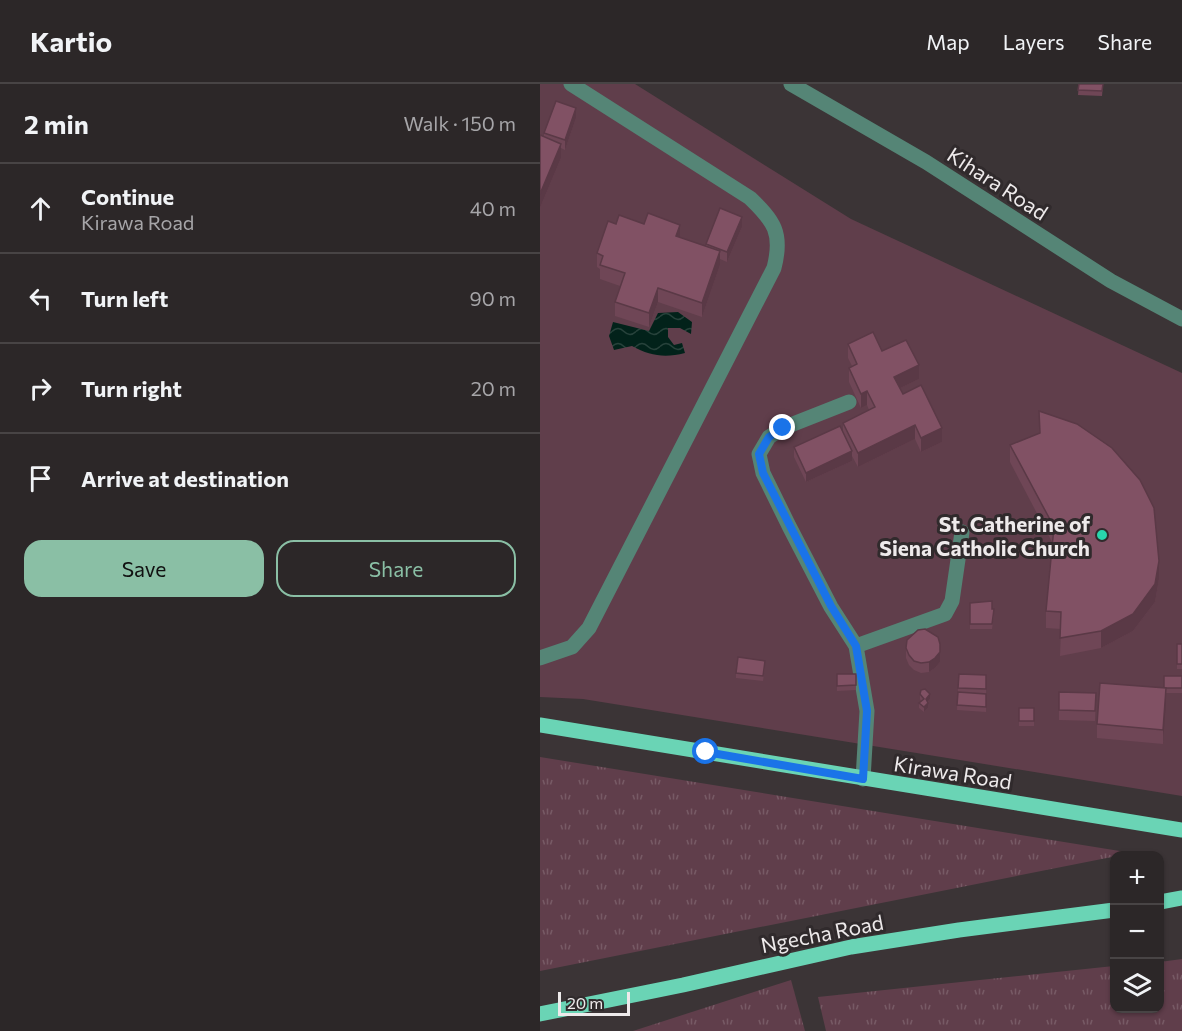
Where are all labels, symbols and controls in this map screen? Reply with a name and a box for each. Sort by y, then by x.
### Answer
text: Kartio [30,24,112,58]
text: Map [926,29,970,54]
text: Layers [1003,29,1065,54]
text: Share [1098,29,1152,54]
text: 2 min [24,108,89,139]
text: Walk · 150 m [404,111,516,135]
street label: Kihara Road [943,141,1053,225]
text: Continue [81,183,174,210]
icon: ahead [24,192,57,225]
text: 40 m [470,196,516,220]
text: Kirawa Road [81,210,194,234]
icon: left [24,282,57,315]
text: Turn left [81,285,168,312]
text: 90 m [470,286,516,310]
icon: right [24,372,57,405]
text: Turn right [81,375,182,402]
text: 20 m [471,376,516,400]
route end [769,414,795,440]
icon: arrive [24,462,57,495]
text: Arrive at destination [81,465,289,492]
place label: St. Catherine of Siena Catholic Church [879,511,1090,560]
marker: St. Catherine of Siena Catholic Church [1095,528,1109,542]
button: Save [24,540,264,597]
button: Share [276,540,516,597]
route start [692,738,718,764]
street label: Kirawa Road [892,750,1014,794]
map controls [1110,851,1164,1013]
button: + [1110,851,1164,905]
button: − [1110,905,1164,959]
street label: Ngecha Road [758,909,886,957]
button: layers [1110,959,1164,1013]
scale bar [558,989,630,1016]
text: 20 m [567,993,603,1012]

